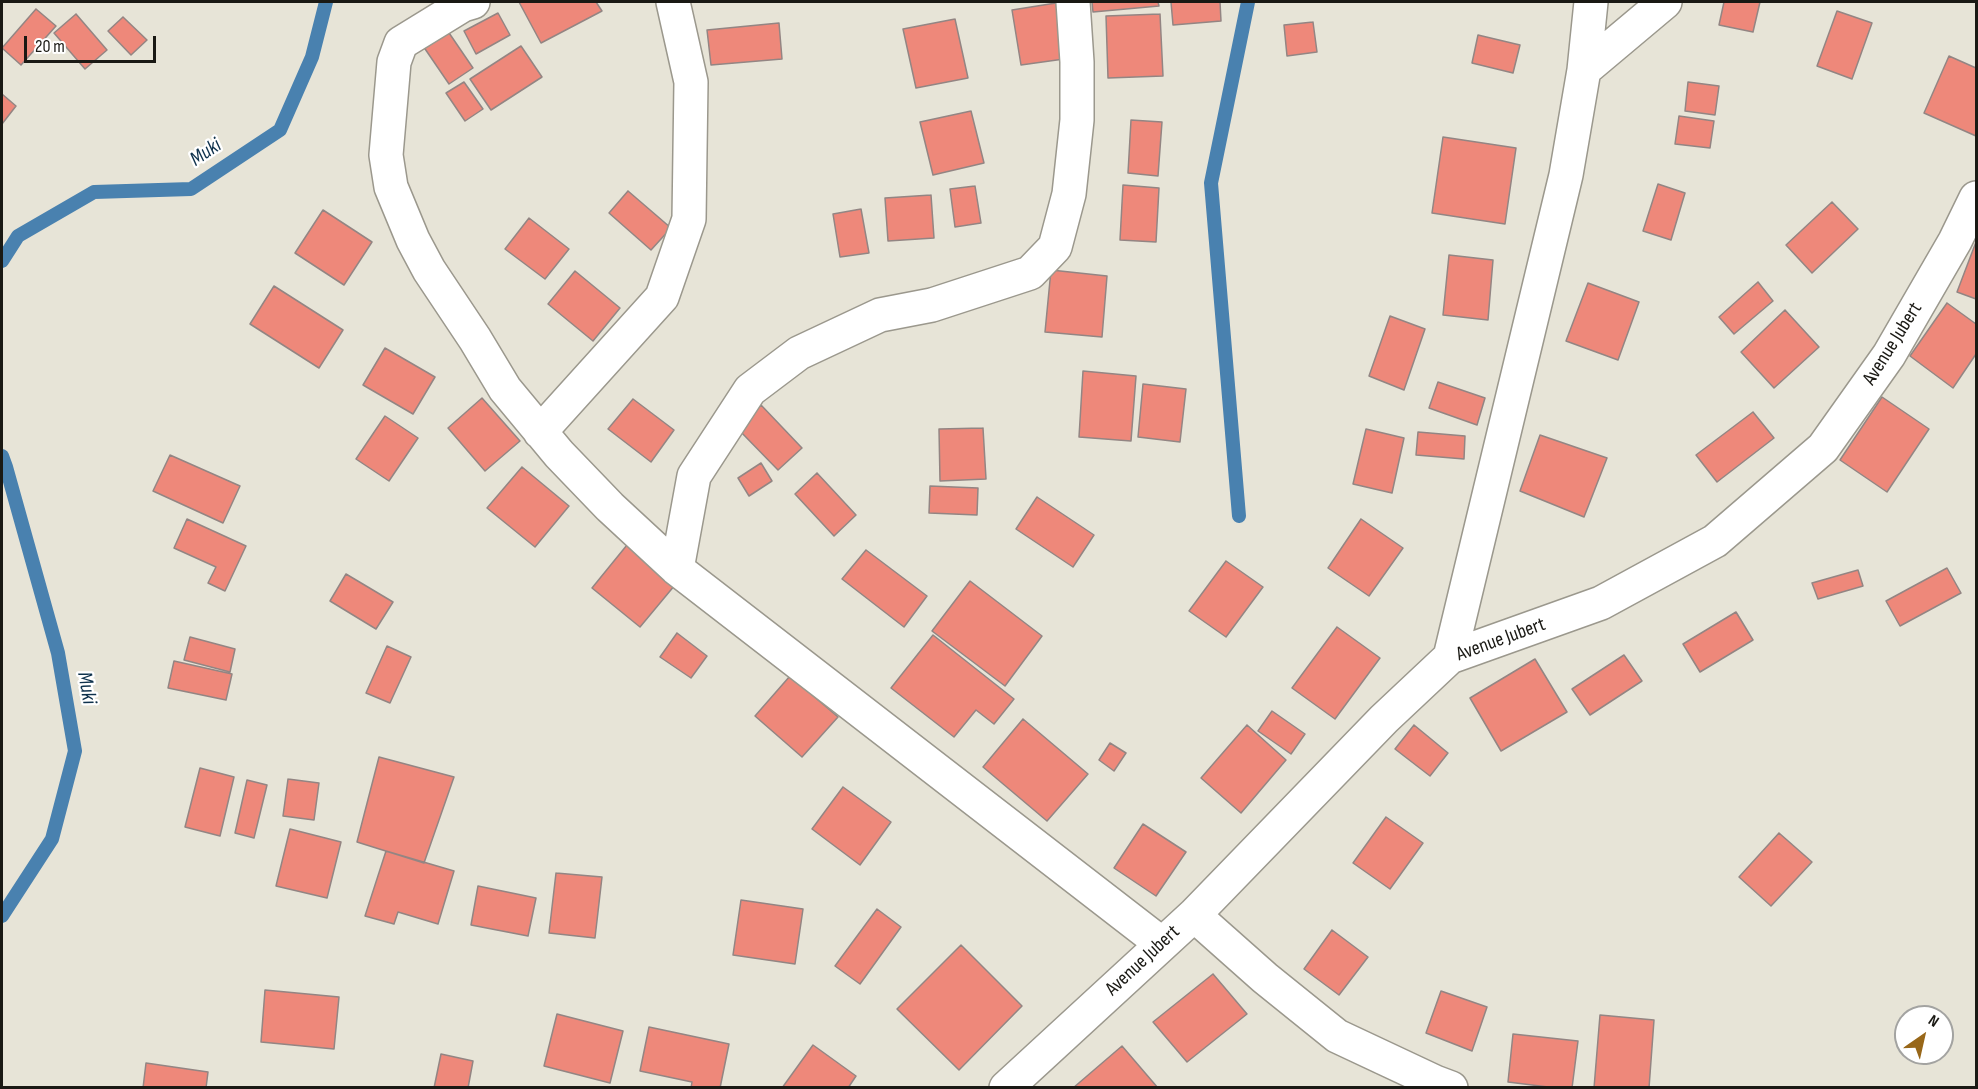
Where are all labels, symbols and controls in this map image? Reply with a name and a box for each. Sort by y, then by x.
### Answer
scale bar [27,24,159,62]
text: 20 m [35,36,65,57]
water label: Muki [185,133,227,173]
street label: Avenue Jubert [1858,298,1928,390]
street label: Avenue Jubert [1453,613,1549,667]
water label: Muki [71,670,101,706]
street label: Avenue Jubert [1101,921,1185,1001]
north arrow [1894,1005,1954,1065]
text: N [1924,1011,1942,1032]

